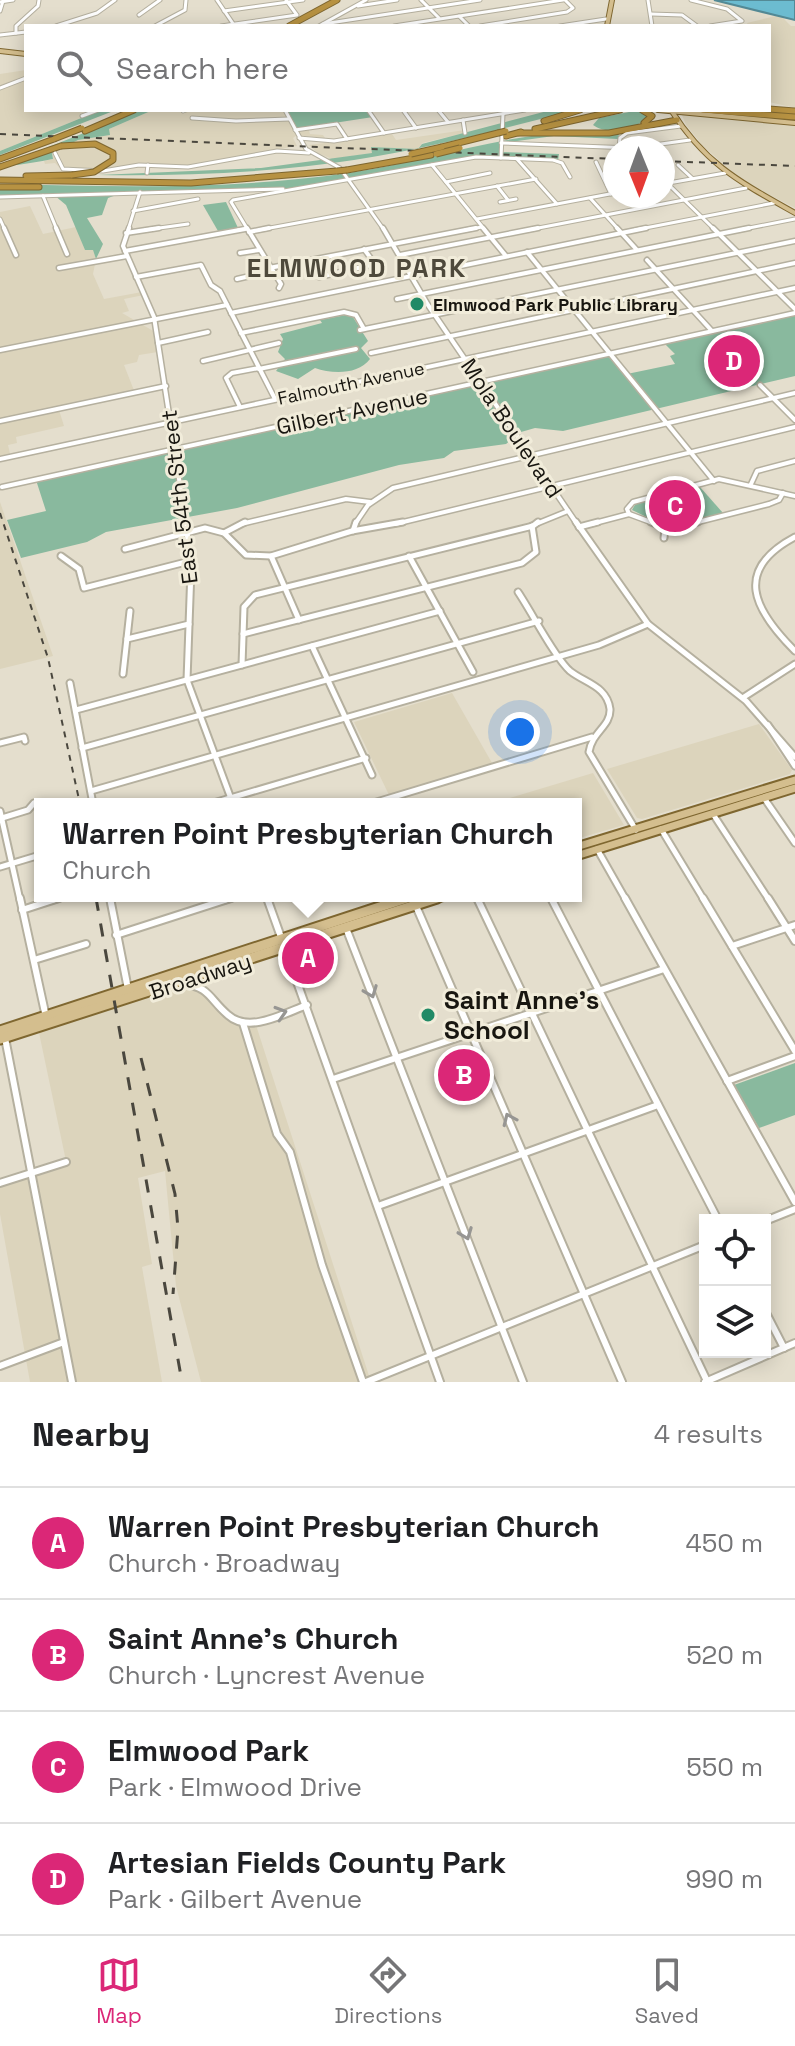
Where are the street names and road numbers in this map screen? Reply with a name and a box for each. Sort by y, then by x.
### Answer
street label: Mola Boulevard [455,353,569,503]
street label: Falmouth Avenue [276,356,426,410]
street label: Gilbert Avenue [274,381,430,441]
street label: East 54th Street [154,408,204,586]
street label: Broadway [145,946,255,1006]

